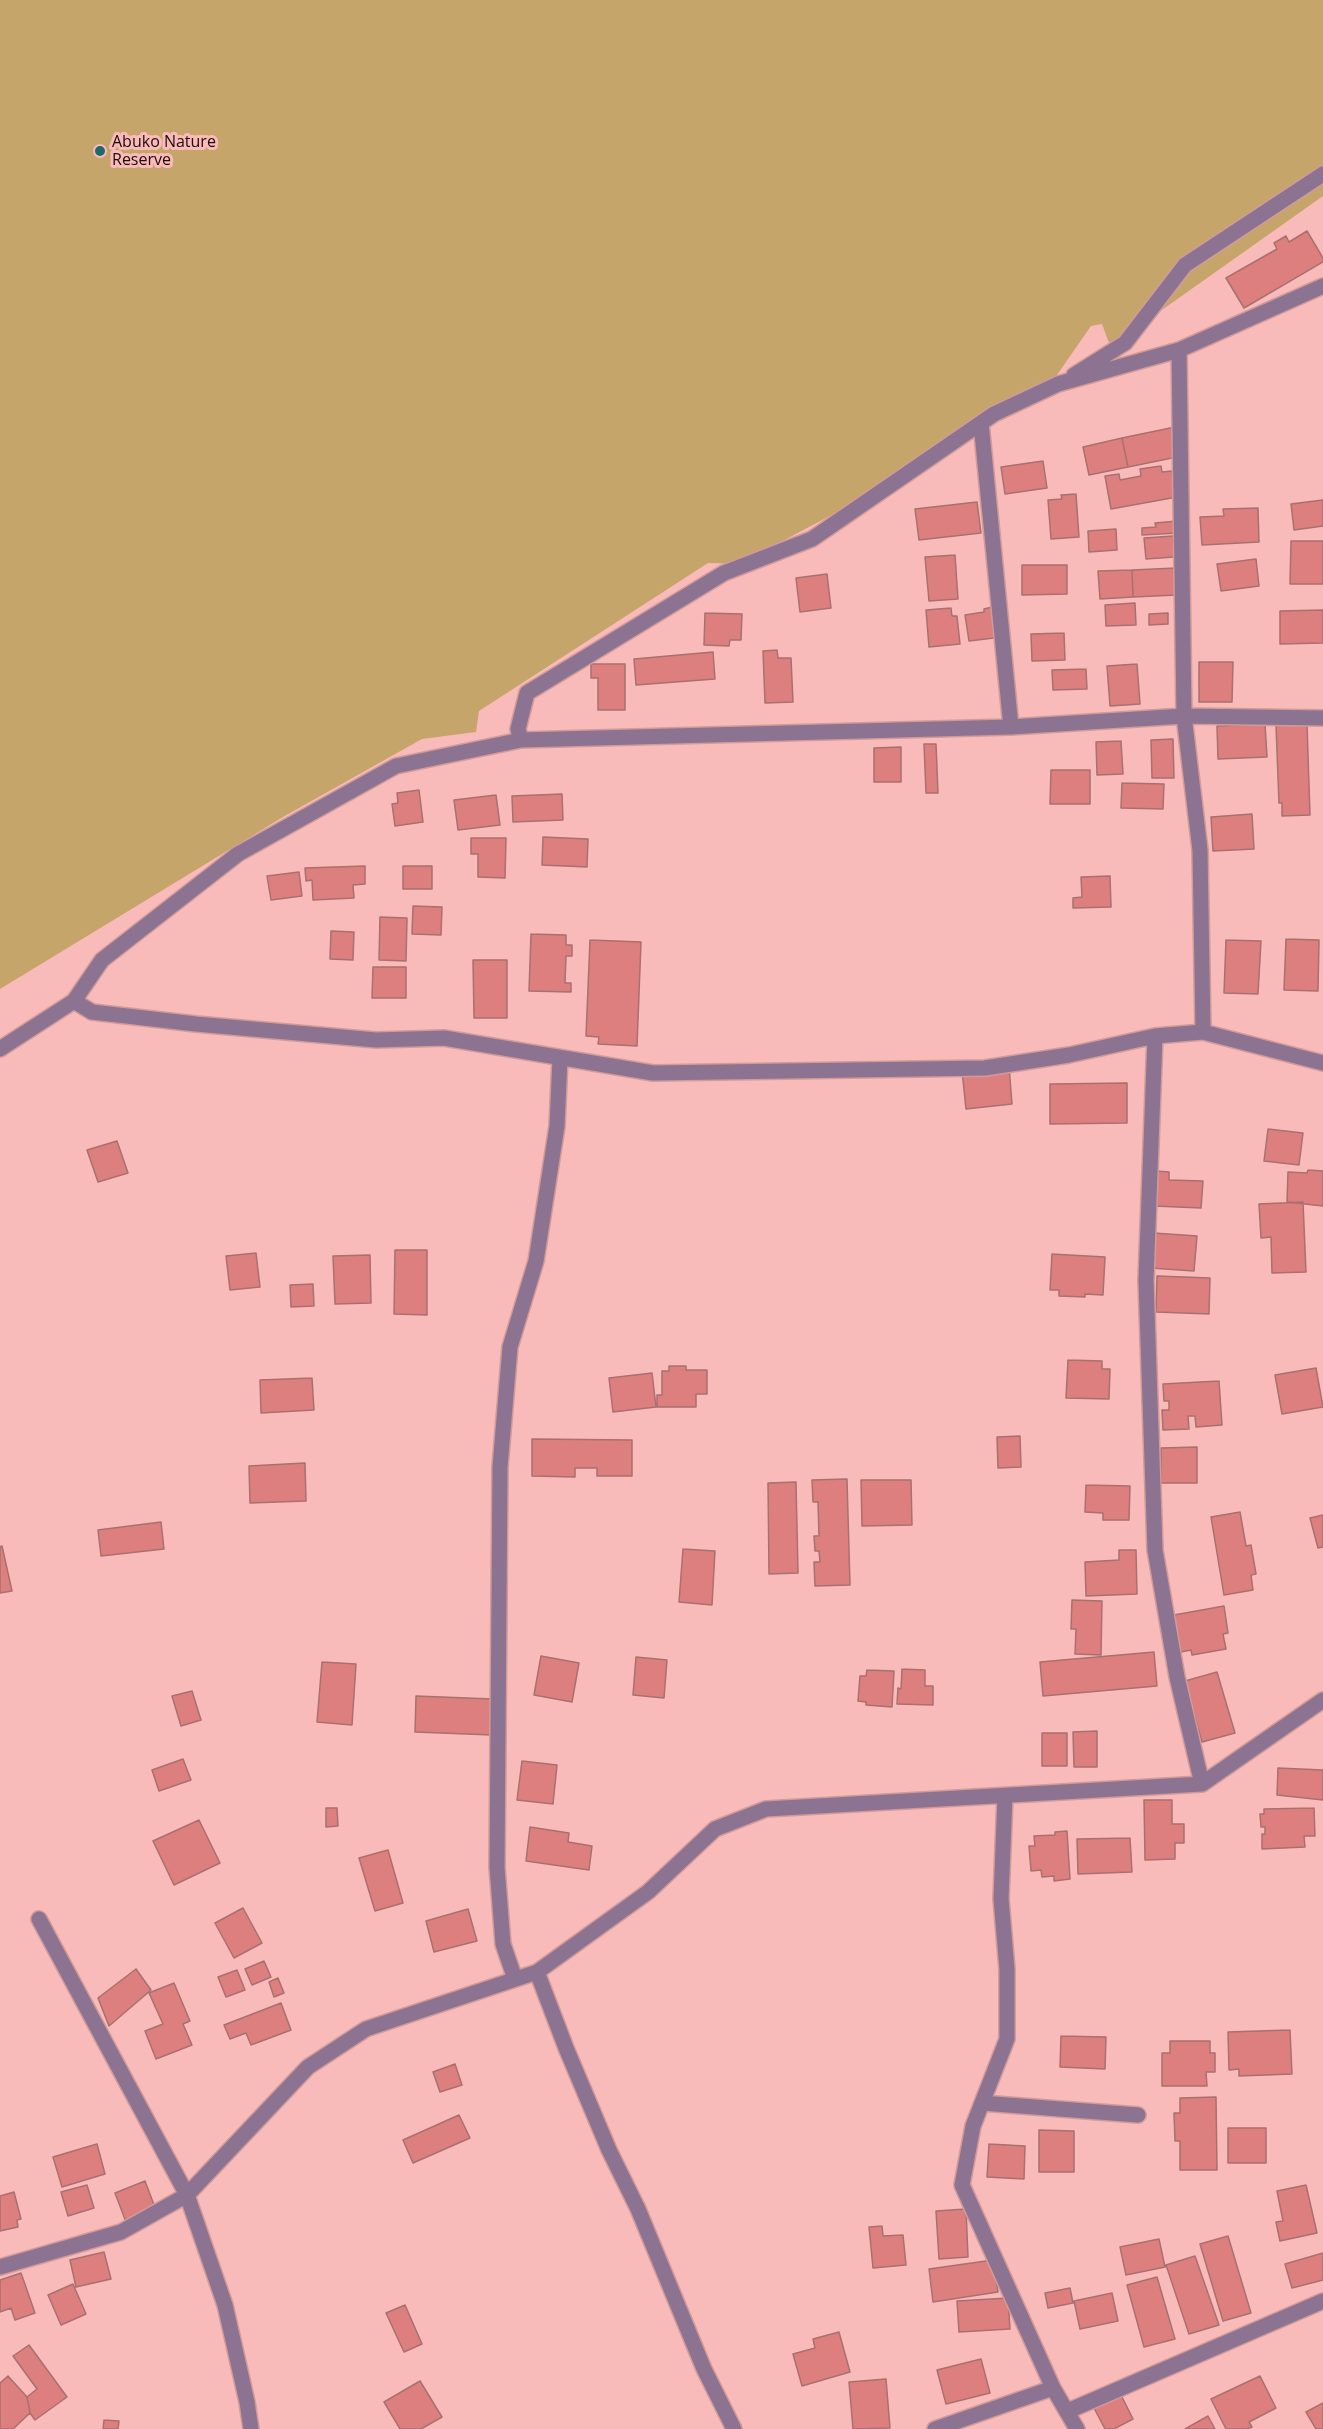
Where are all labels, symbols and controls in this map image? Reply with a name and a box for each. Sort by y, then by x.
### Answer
place label: Abuko Nature Reserve [112,132,216,170]
marker: Abuko Nature Reserve [93,144,107,158]

